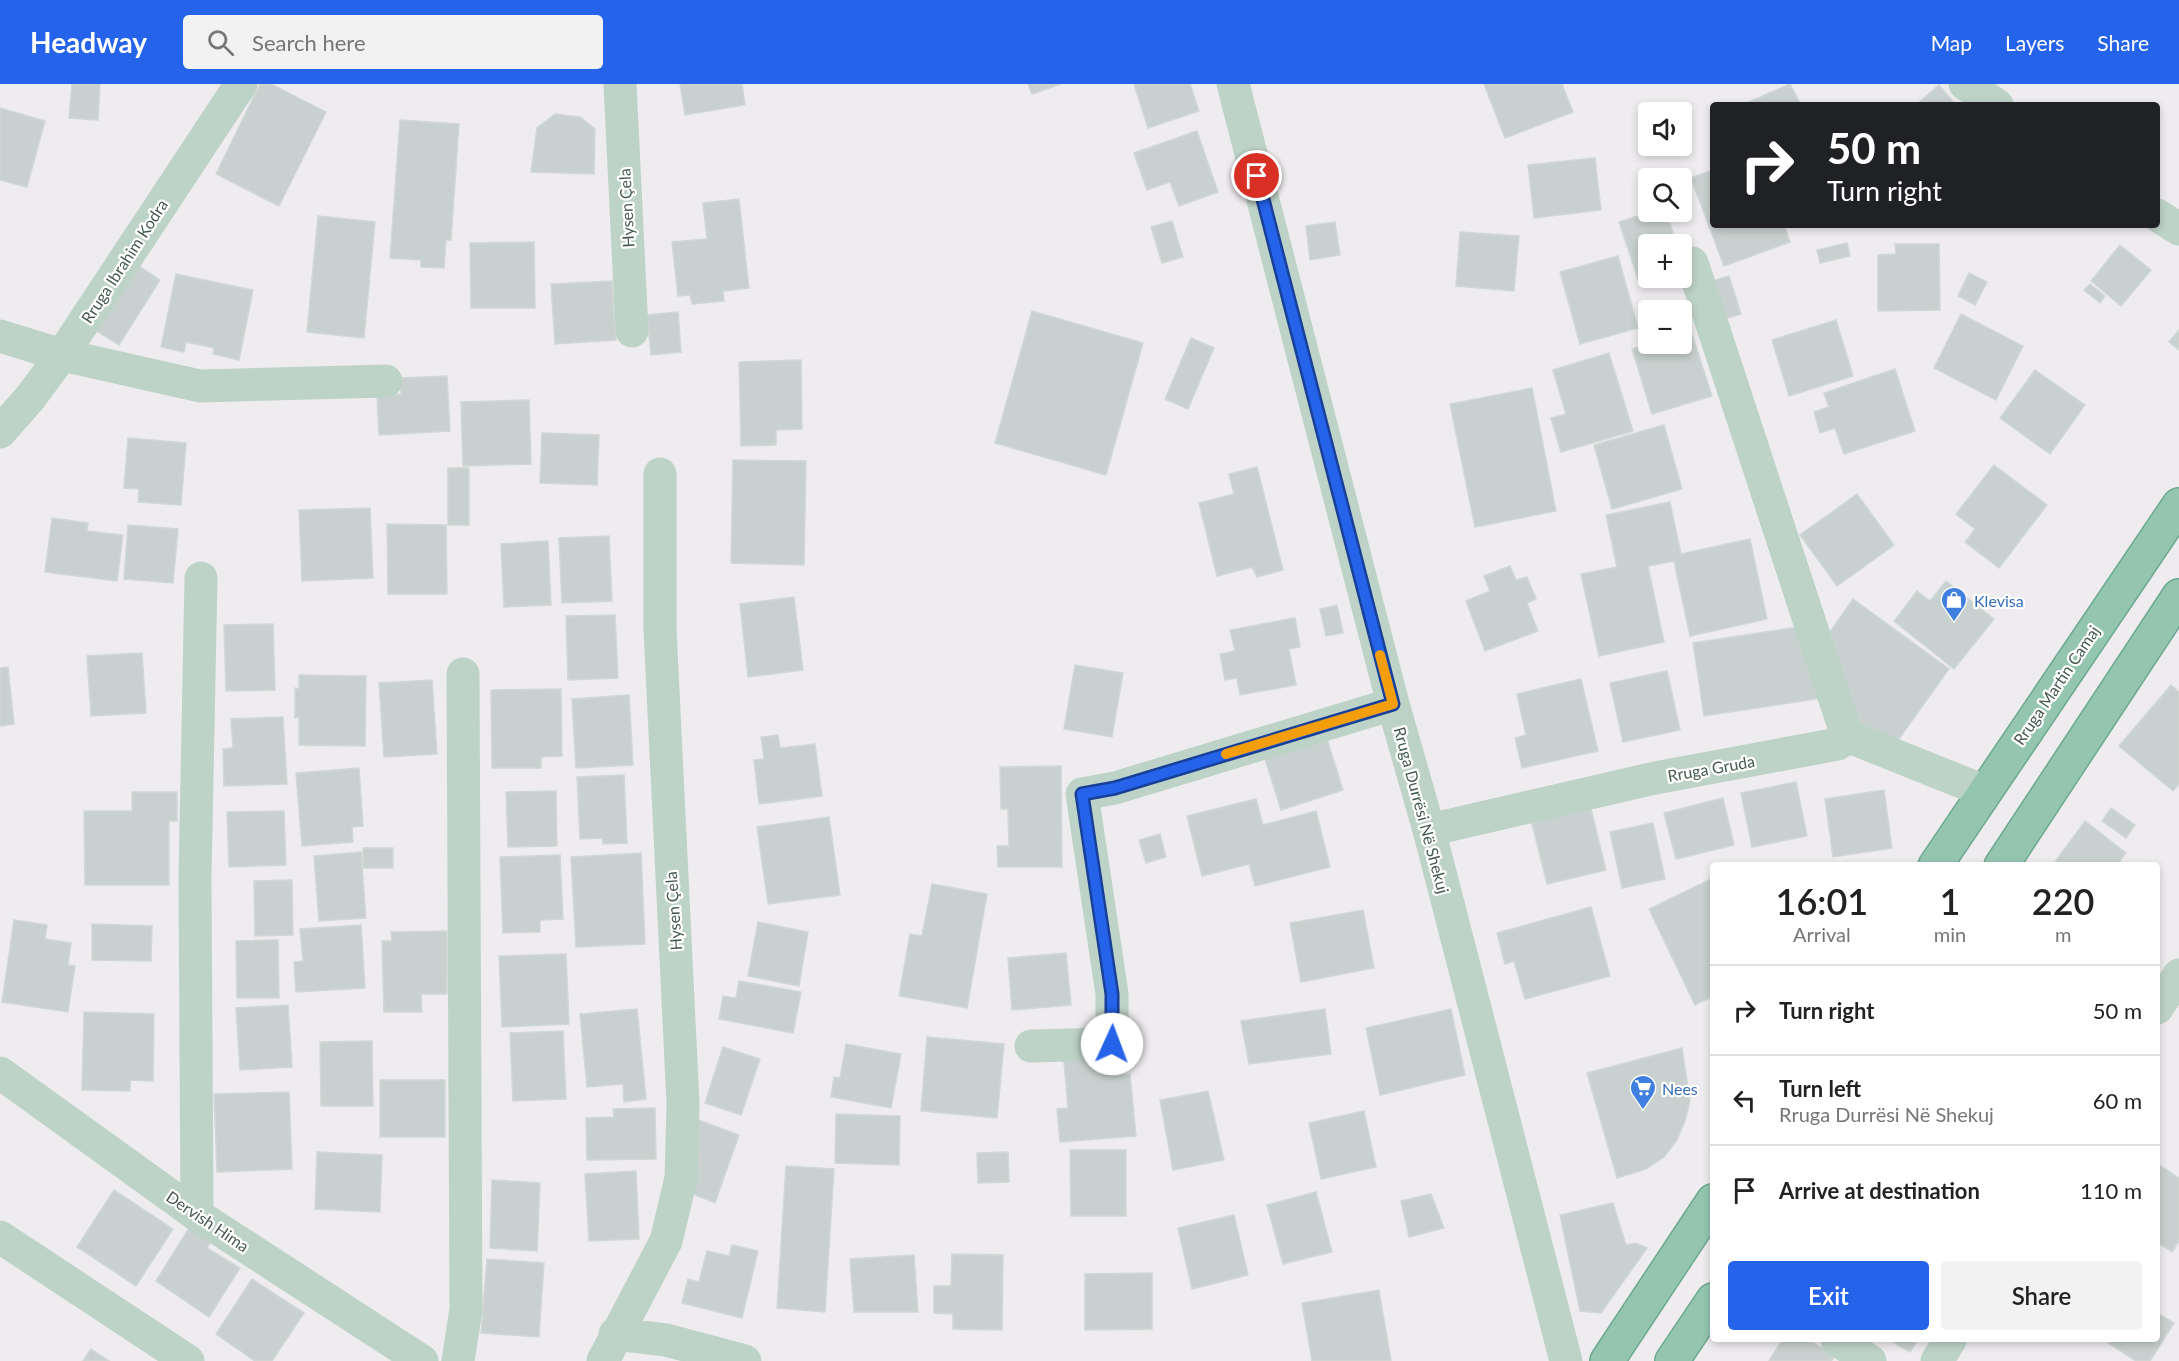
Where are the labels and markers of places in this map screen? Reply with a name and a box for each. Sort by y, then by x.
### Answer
pin [1231,150,1282,201]
shop icon: Klevisa [1939,585,1969,623]
place label: Klevisa [1974,591,2024,610]
supermarket icon: Nees [1628,1073,1658,1111]
place label: Nees [1662,1079,1698,1098]

